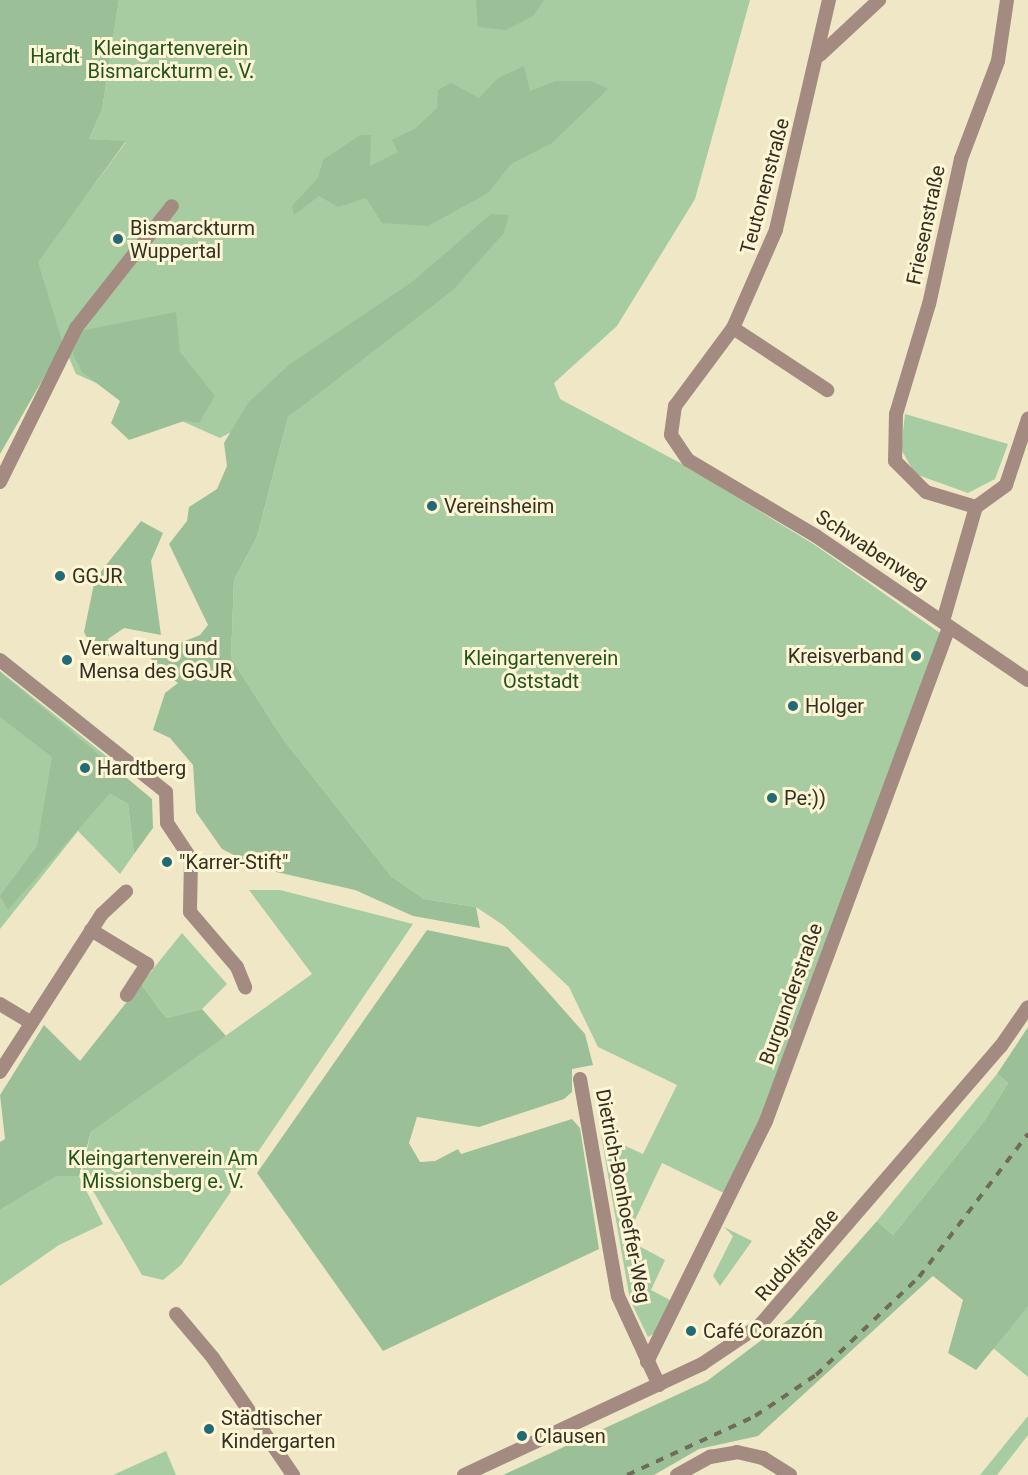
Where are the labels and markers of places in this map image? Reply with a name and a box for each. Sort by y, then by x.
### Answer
place label: Bismarckturm Wuppertal [130,216,255,263]
marker: Bismarckturm Wuppertal [111,232,125,246]
place label: Vereinsheim [444,494,554,518]
marker: Vereinsheim [425,499,439,513]
place label: GGJR [72,564,123,588]
marker: GGJR [53,569,67,583]
place label: Verwaltung und Mensa des GGJR [79,636,232,683]
place label: Kreisverband [788,644,904,668]
marker: Kreisverband [909,649,923,663]
marker: Verwaltung und Mensa des GGJR [60,653,74,667]
place label: Holger [805,694,864,718]
marker: Holger [786,699,800,713]
place label: Hardtberg [97,756,186,780]
marker: Hardtberg [78,761,92,775]
place label: Pe:)) [784,786,826,810]
marker: Pe:)) [765,791,779,805]
place label: "Karrer-Stift" [179,850,288,874]
marker: "Karrer-Stift" [160,855,174,869]
place label: Café Corazón [703,1319,823,1343]
marker: Café Corazón [684,1324,698,1338]
place label: Städtischer Kindergarten [221,1406,336,1453]
marker: Städtischer Kindergarten [202,1422,216,1436]
place label: Clausen [534,1424,606,1448]
marker: Clausen [515,1429,529,1443]

